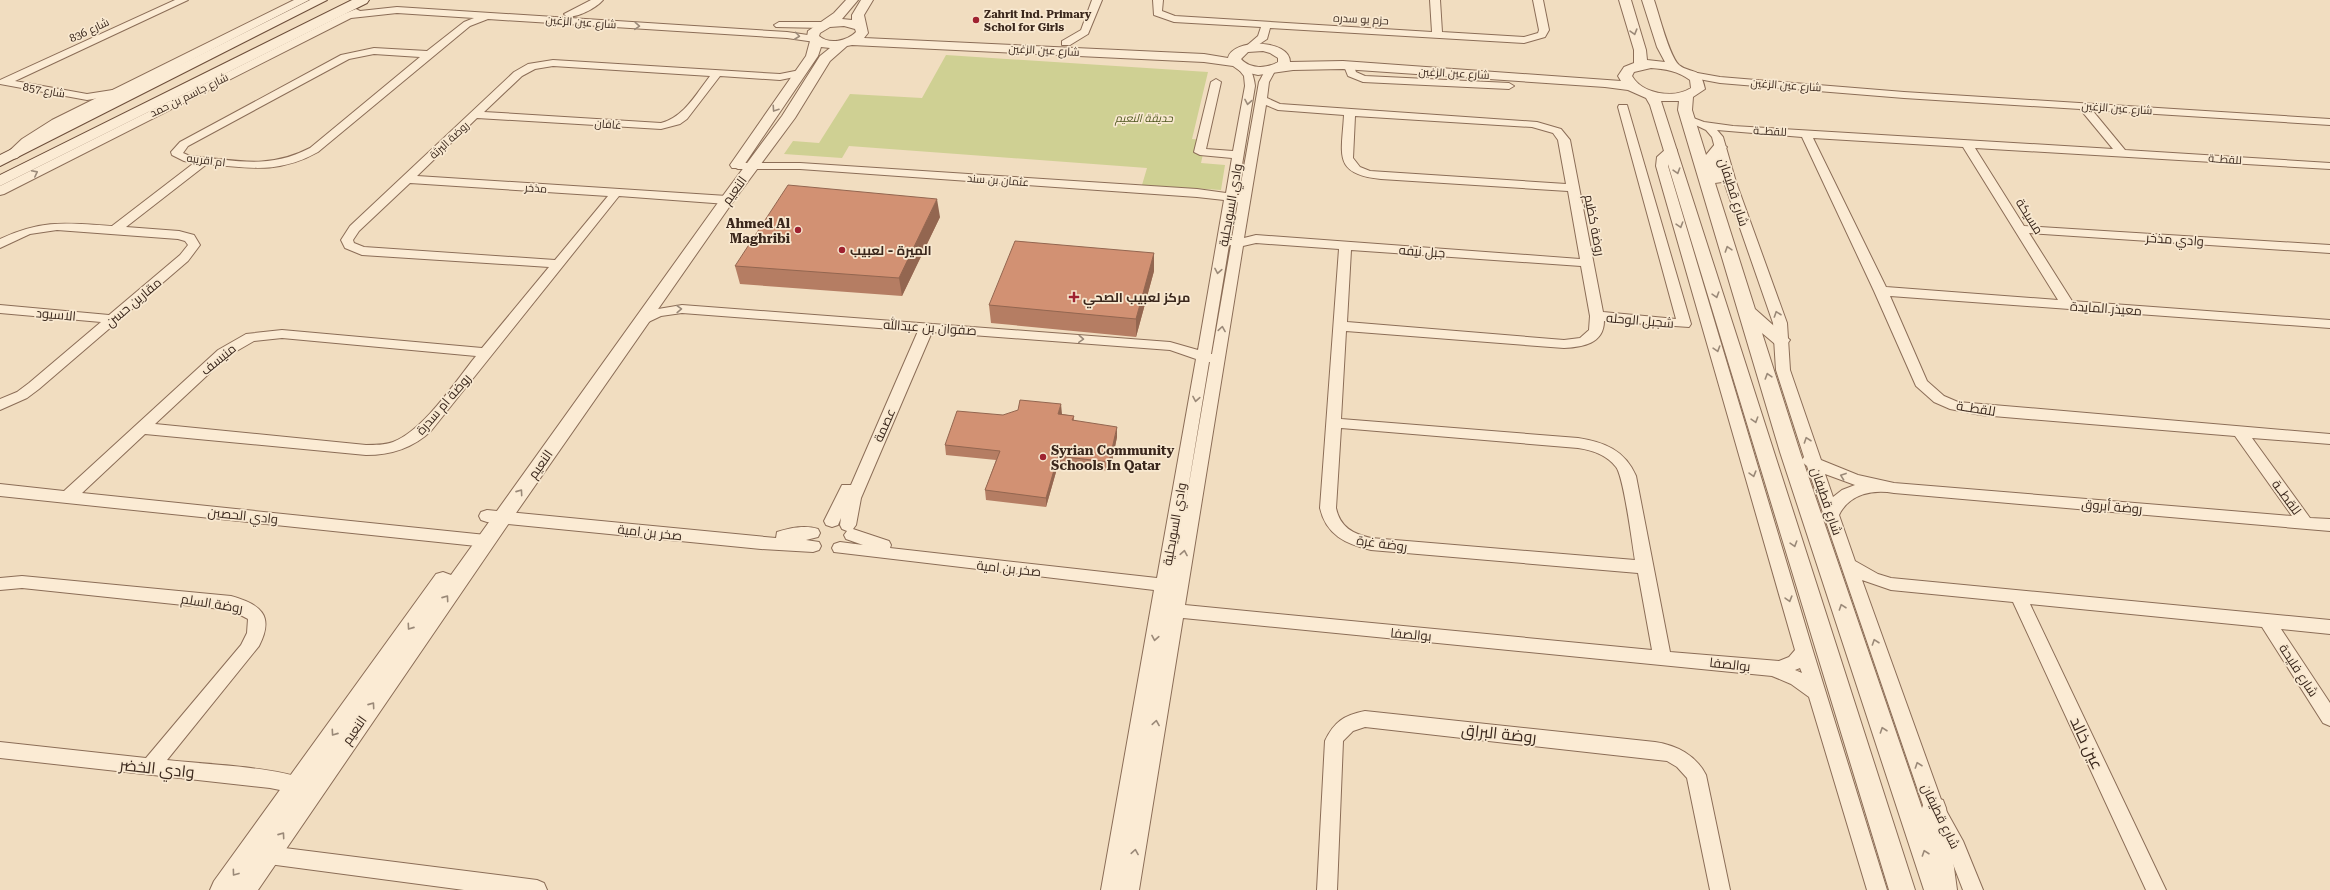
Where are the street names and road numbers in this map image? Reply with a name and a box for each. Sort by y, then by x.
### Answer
street label: حزم بو سدره [1333,12,1389,28]
street label: شارع عين الزغين [545,14,617,32]
street label: شارع 836 [67,16,112,46]
street label: شارع عين الزغين [1008,42,1080,60]
street label: شارع عين الزغين [1418,65,1490,83]
street label: شارع جاسم بن حمد [148,71,231,121]
street label: شارع عين الزغين [1750,77,1822,95]
street label: شارع 857 [22,80,66,102]
street label: شارع عين الزغين [2081,100,2153,118]
street label: غافان [594,117,622,132]
street label: روضة البرثة [427,119,472,162]
street label: للقطــة [1753,124,1787,139]
street label: ام اقريبه [186,152,226,170]
street label: للقطــة [2208,152,2242,167]
street label: شارع قطيفان [1715,156,1752,228]
street label: وادي السويحلية [1216,162,1248,248]
street label: عثمان بن سند [967,172,1029,189]
street label: النعيم [719,173,751,209]
street label: مذخر [523,181,548,196]
street label: روضة كظيم [1579,193,1608,257]
street label: مسيكة [2013,196,2046,237]
street label: وادي مذخر [2144,230,2205,252]
street label: جبل نيفه [1398,242,1446,261]
street label: مقارين حسن [102,275,164,330]
street label: معيذر المايدة [2070,299,2142,318]
street label: الاسيود [35,305,77,324]
street label: شجبل الوحله [1605,310,1675,331]
street label: صفوان بن عبدالله [883,316,977,338]
street label: منيسف [198,341,239,378]
street label: روضة ام سدرة [413,371,475,439]
street label: للقطــة [1955,398,1997,419]
street label: عصمة [870,406,898,444]
street label: النعيم [525,447,557,483]
street label: شارع قطيفان [1807,465,1845,537]
street label: للقطــة [2269,477,2304,518]
street label: وادي السويحلية [1160,481,1192,567]
street label: روضة أبروق [2081,495,2143,517]
street label: وادي الحصين [207,504,279,530]
street label: صخر بن امية [617,522,683,543]
street label: روضة غرة [1356,533,1408,554]
street label: صخر بن امية [976,558,1042,579]
street label: روضة السلم [179,591,244,618]
street label: بوالصفا [1390,625,1432,644]
street label: شارع فليحة [2275,641,2321,700]
street label: بوالصفا [1709,655,1751,674]
street label: النعيم [339,713,371,749]
street label: عين خالد [2065,714,2107,773]
street label: روضة البراق [1460,720,1538,748]
street label: وادي الخضر [117,755,195,786]
street label: شارع قطيفان [1917,781,1963,852]

